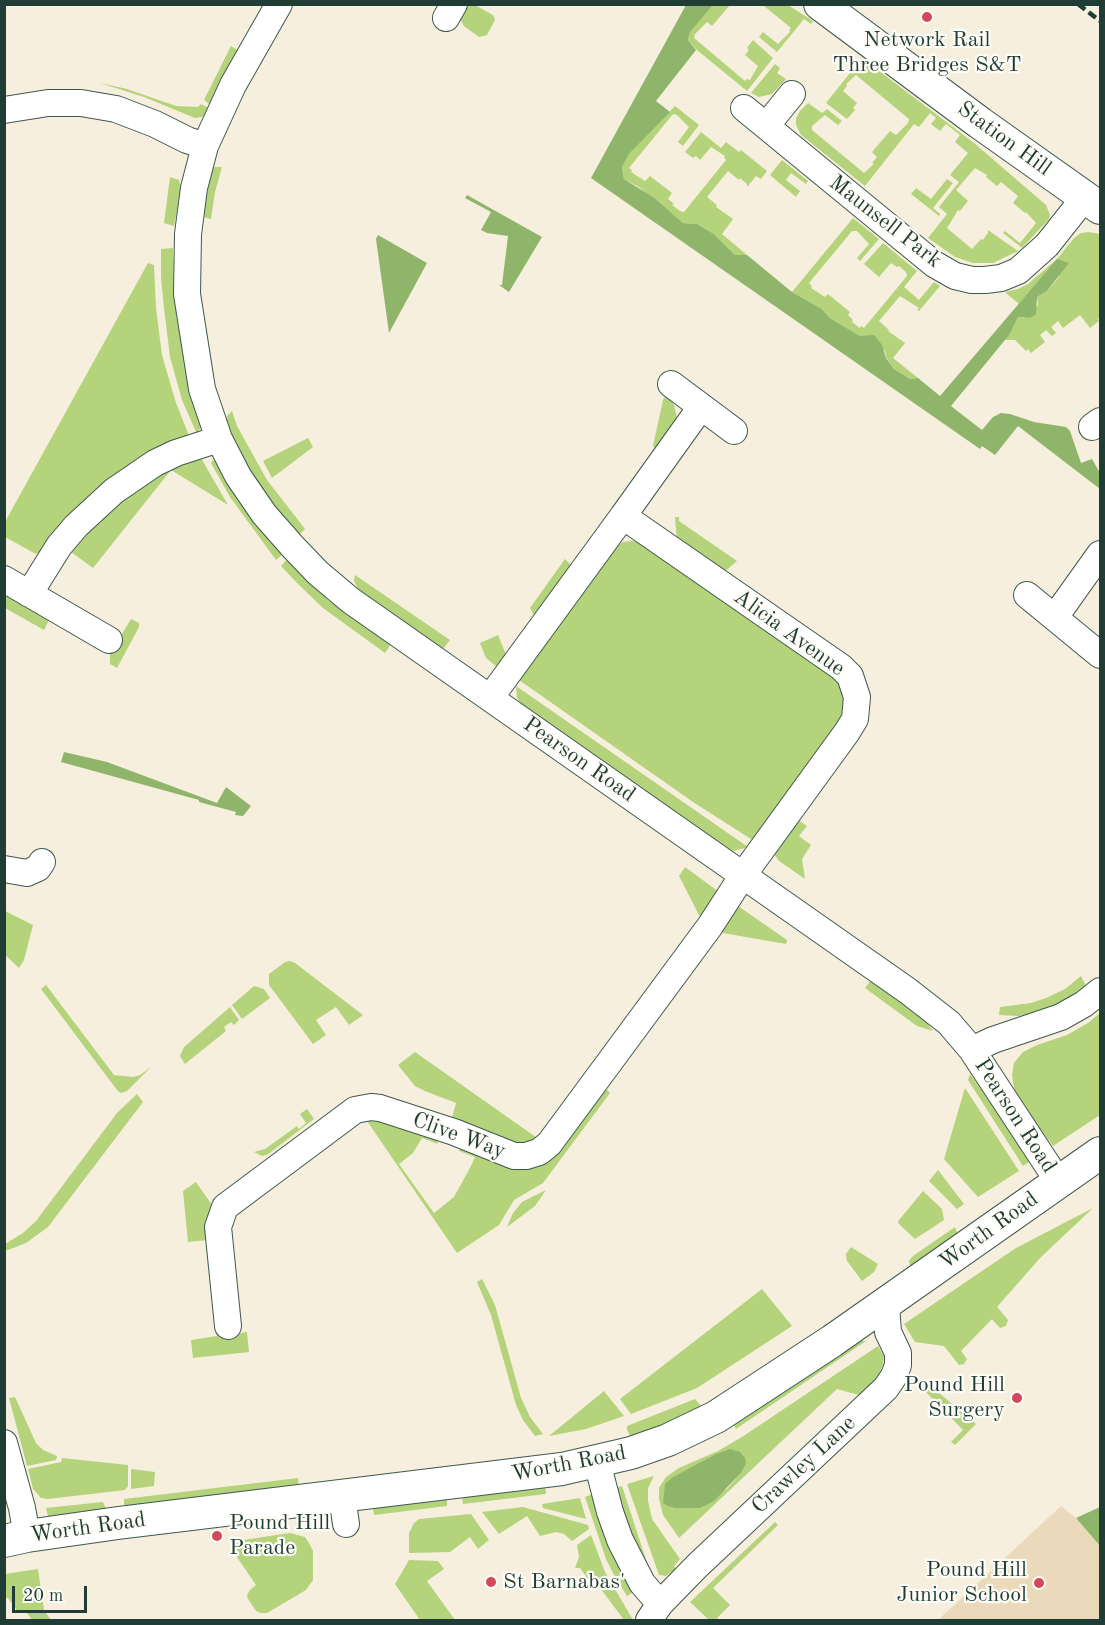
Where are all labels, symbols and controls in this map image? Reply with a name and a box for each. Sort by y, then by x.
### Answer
marker: Network Rail Three Bridges S&T [920,10,934,24]
place label: Network Rail Three Bridges S&T [832,27,1022,78]
street label: Station Hill [952,96,1056,182]
street label: Maunsell Park [823,170,947,274]
street label: Alicia Avenue [728,584,850,682]
street label: Pearson Road [518,712,640,808]
street label: Pearson Road [968,1054,1062,1178]
street label: Clive Way [409,1107,509,1165]
street label: Worth Road [934,1186,1044,1276]
place label: Pound Hill Surgery [904,1372,1005,1424]
marker: Pound Hill Surgery [1010,1391,1024,1405]
street label: Crawley Lane [746,1410,862,1520]
street label: Worth Road [509,1440,629,1488]
street label: Worth Road [29,1507,147,1549]
place label: Pound Hill Parade [229,1510,330,1562]
marker: Pound Hill Parade [210,1529,224,1543]
place label: Pound Hill Junior School [896,1557,1027,1609]
place label: St Barnabas' [503,1569,625,1595]
scale bar [15,1574,90,1612]
marker: St Barnabas' [484,1575,498,1589]
marker: Pound Hill Junior School [1032,1576,1046,1590]
text: 20 m [23,1587,63,1605]

